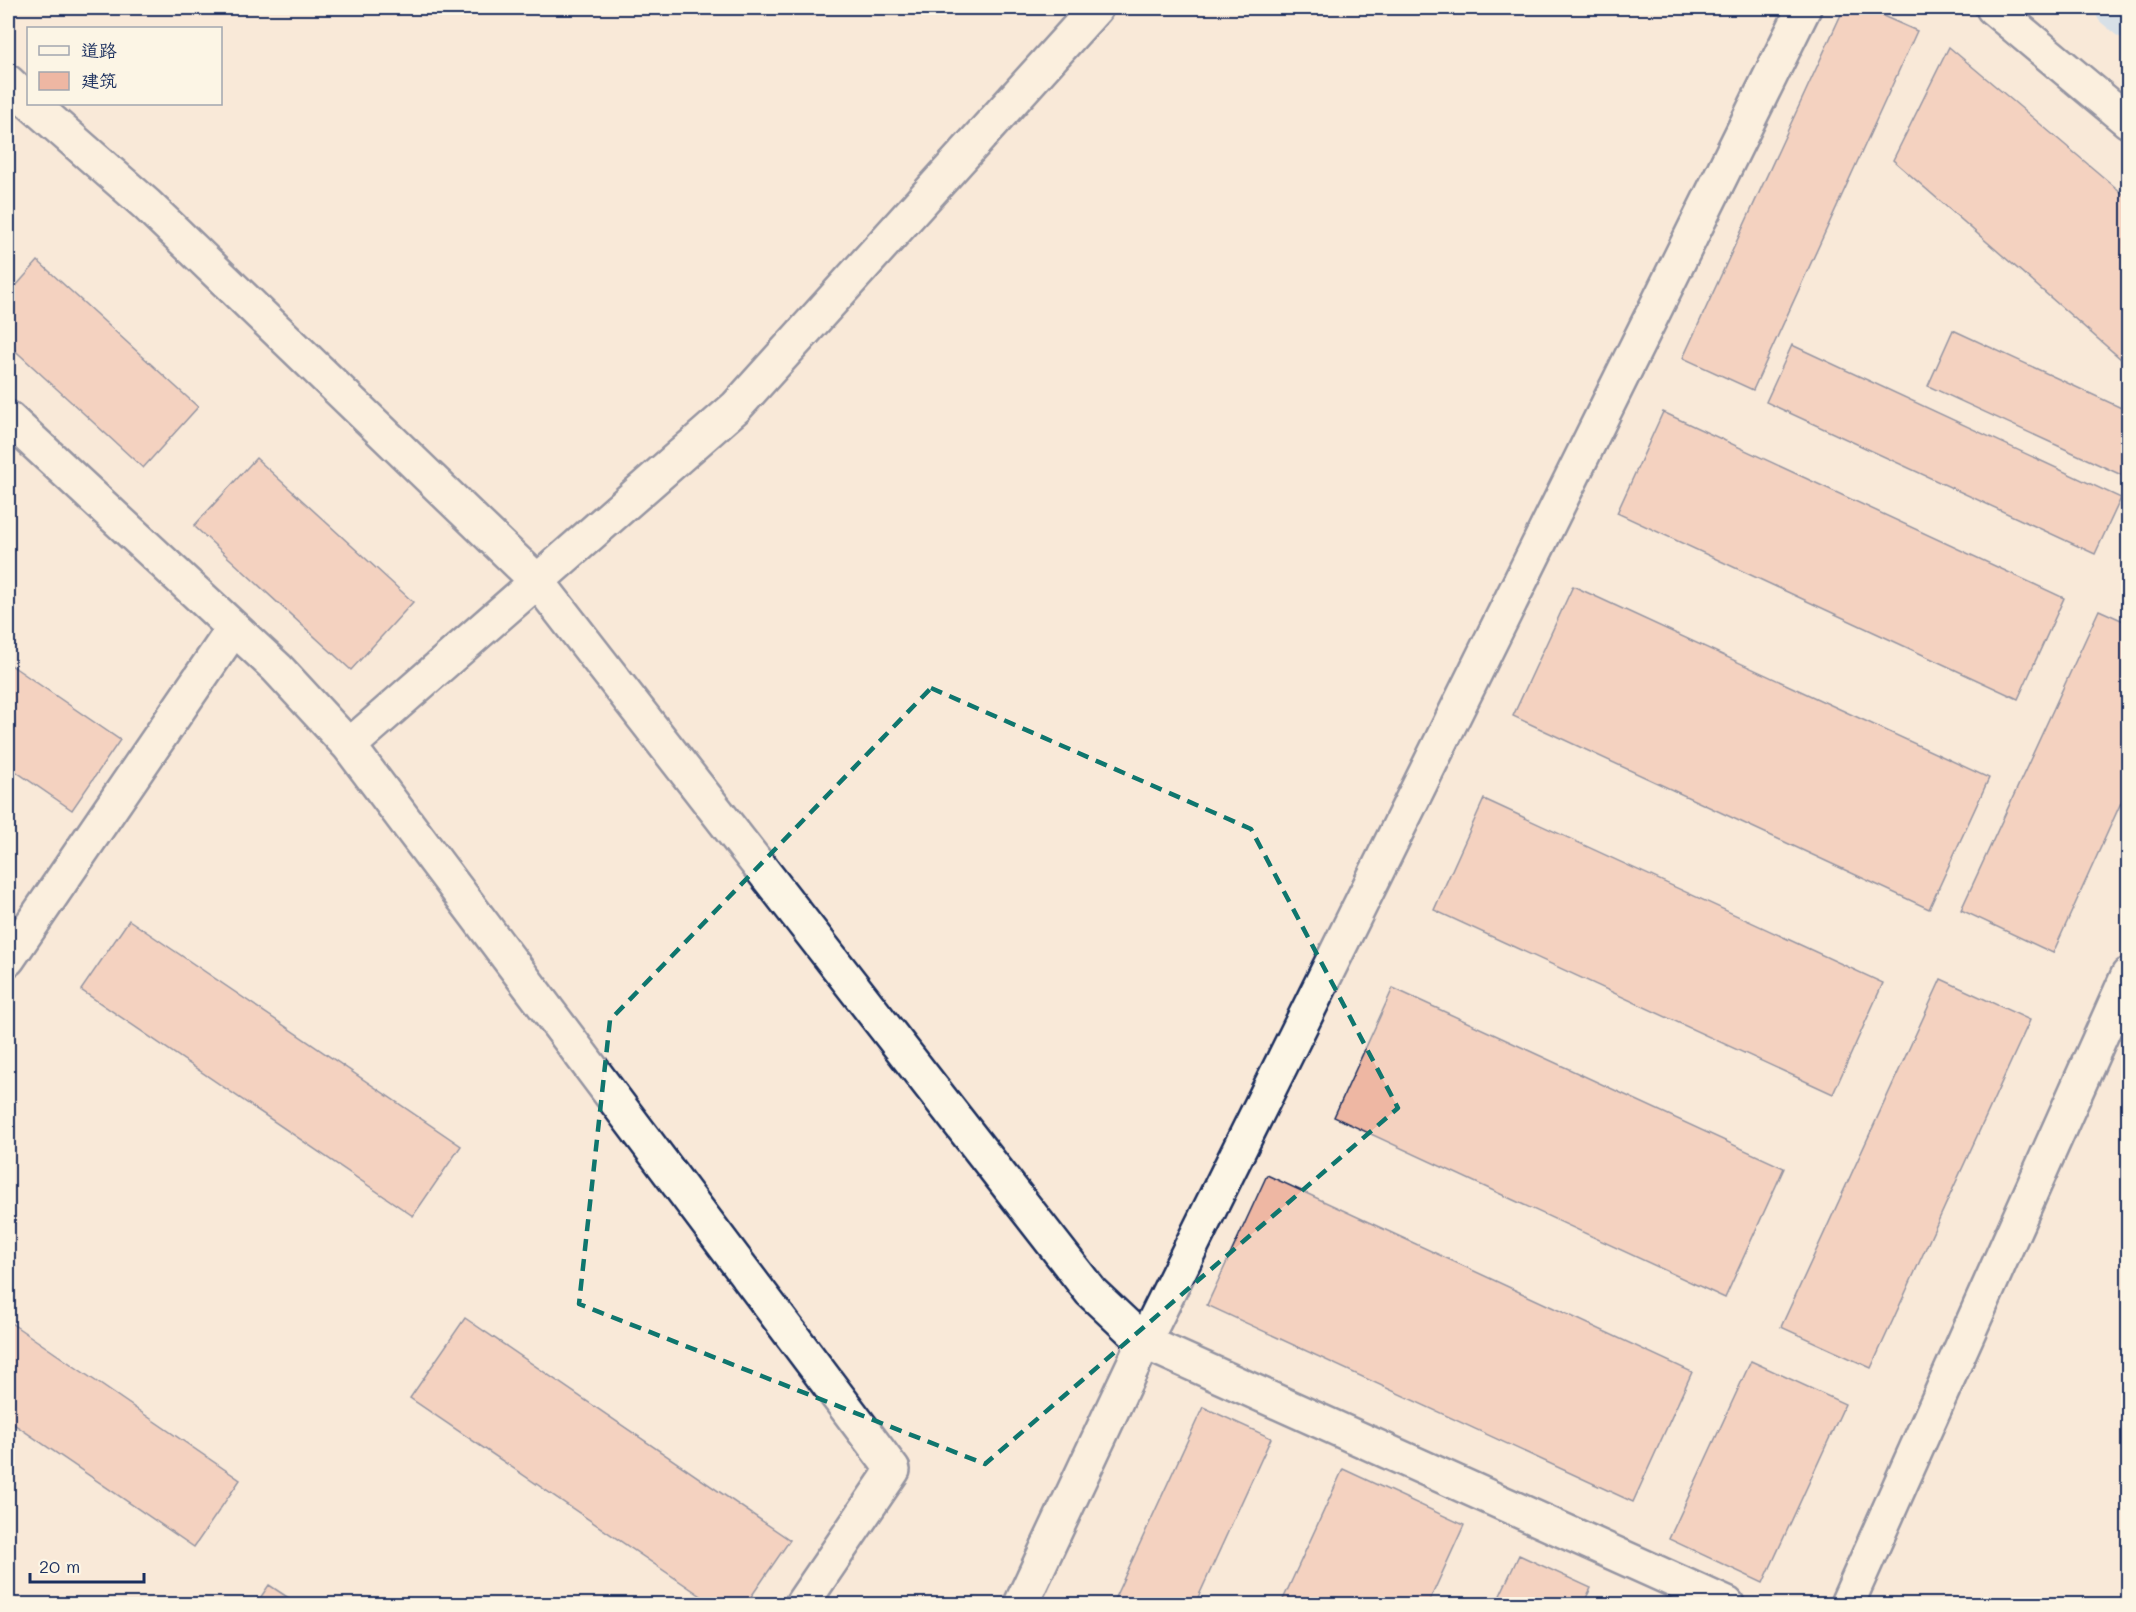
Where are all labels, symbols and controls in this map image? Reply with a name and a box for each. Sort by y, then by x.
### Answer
legend [27,27,222,105]
text: 道路 [81,38,117,62]
text: 建筑 [81,68,117,92]
scale bar [30,1546,144,1584]
text: 20 m [39,1554,80,1578]

